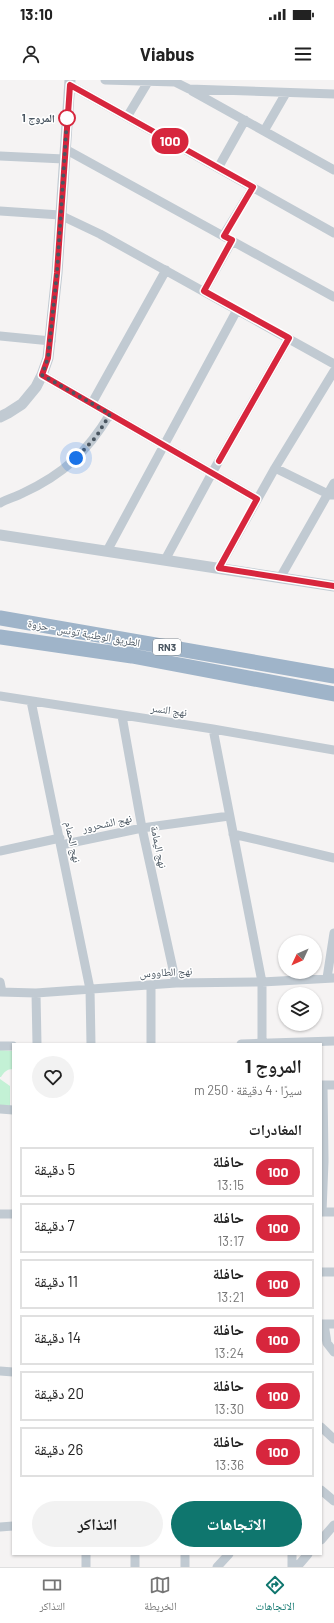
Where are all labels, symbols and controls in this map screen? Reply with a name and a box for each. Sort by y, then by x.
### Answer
text: 13:10 [20,5,53,23]
icon: person [20,43,42,65]
text: Viabus [140,43,194,65]
icon: menu [292,43,314,65]
marker: المروج 1 [58,109,76,127]
place label: المروج 1 [22,111,55,126]
line badge: 100 [147,128,193,154]
text: 100 [160,132,180,149]
your location [66,448,86,468]
street label: الطريق الوطنية تونس - حزوة [27,616,141,650]
road number: RN3 [153,639,181,655]
street label: نهج النسر [149,700,188,719]
street label: نهج الشحرور [80,811,133,835]
street label: نهج الحمام [62,820,84,864]
street label: نهج اليمامة [148,825,170,869]
north arrow [278,935,322,979]
map controls [278,935,322,1031]
street label: نهج الطاووس [139,964,193,980]
button: layers [278,987,322,1031]
text: المروج 1 [245,1054,302,1077]
button: heart [32,1056,74,1098]
text: سيرًا · 4 دقيقة · 250 m [194,1082,302,1098]
text: المغادرات [249,1120,302,1138]
text: حافلة [213,1152,244,1170]
text: 5 دقيقة [34,1160,75,1178]
text: 100 [268,1163,288,1180]
text: 13:15 [217,1177,244,1193]
text: حافلة [213,1208,244,1226]
text: 7 دقيقة [34,1216,75,1234]
text: 100 [268,1219,288,1236]
text: 13:17 [218,1233,244,1249]
text: حافلة [213,1264,244,1282]
text: 11 دقيقة [34,1272,78,1290]
text: 100 [268,1275,288,1292]
text: 13:21 [217,1289,244,1305]
text: حافلة [213,1320,244,1338]
text: 14 دقيقة [34,1328,81,1346]
text: 100 [268,1331,288,1348]
text: 13:24 [214,1345,244,1361]
text: حافلة [213,1376,244,1394]
text: 20 دقيقة [34,1384,84,1402]
text: 100 [268,1387,288,1404]
text: 13:30 [214,1401,244,1417]
text: حافلة [213,1432,244,1450]
text: 26 دقيقة [34,1440,83,1458]
text: 100 [268,1443,288,1460]
text: 13:36 [215,1457,244,1473]
button: التذاكر [32,1501,163,1547]
button: الاتجاهات [171,1501,302,1547]
tab: التذاكر [39,1574,65,1617]
tab: الخريطة [144,1574,177,1617]
tab: الاتجاهات [255,1574,295,1617]

